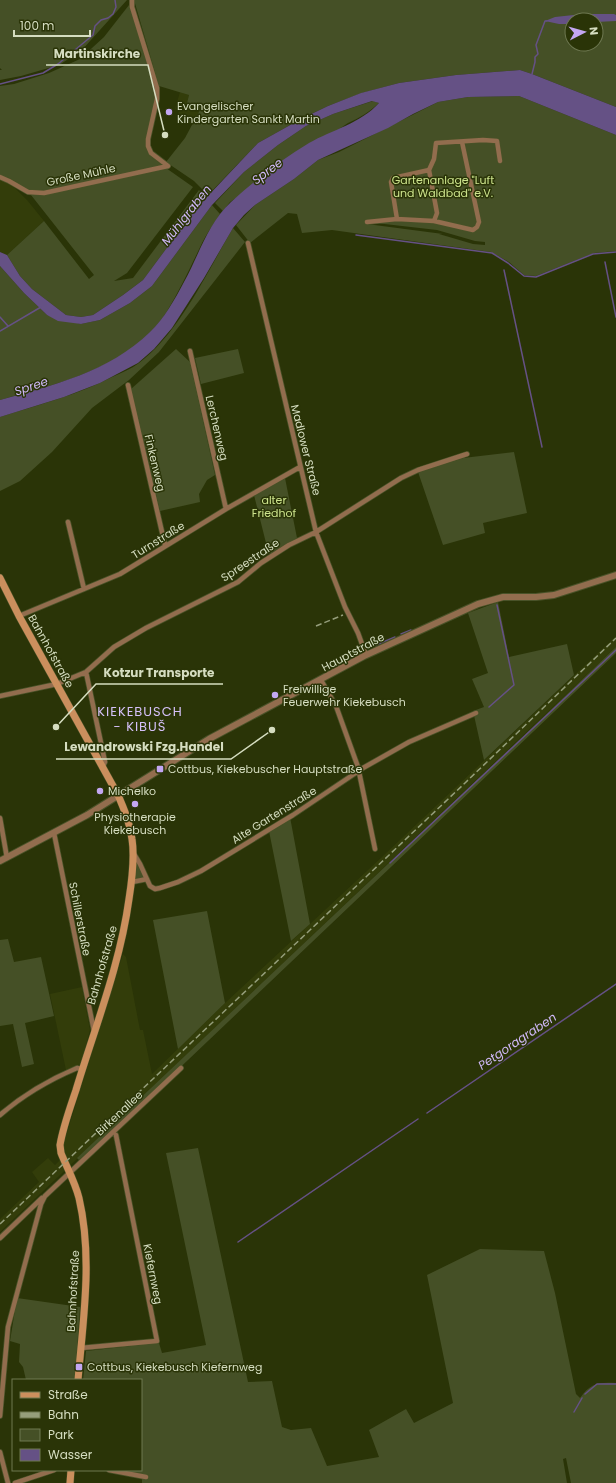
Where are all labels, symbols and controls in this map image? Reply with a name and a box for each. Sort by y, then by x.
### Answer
scale bar [14,12,90,38]
north arrow [564,12,604,52]
text: 100 m [20,17,54,34]
text: N [586,26,602,36]
callout: Martinskirche [46,41,148,65]
text: Martinskirche [54,45,141,62]
place label: Evangelischer Kindergarten Sankt Martin [177,98,320,127]
marker: Evangelischer Kindergarten Sankt Martin [164,107,174,117]
water label: Spree [248,154,286,188]
street label: Große Mühle [45,160,117,190]
park label: Gartenanlage "Luft und Waldbad" e.V. [392,172,494,201]
water label: Mühlgraben [157,181,215,249]
water label: Spree [12,372,51,400]
street label: Lerchenweg [202,394,232,462]
street label: Madlower Straße [287,403,325,497]
street label: Finkenweg [141,433,169,493]
park label: alter Friedhof [252,492,297,521]
street label: Turnstraße [128,517,188,563]
street label: Spreestraße [218,534,282,585]
street label: Bahnhofstraße [24,611,78,691]
street label: Hauptstraße [319,629,387,675]
callout: Kotzur Transporte [96,660,223,684]
text: Kotzur Transporte [104,664,215,681]
place label: Freiwillige Feuerwehr Kiekebusch [283,681,406,710]
marker: Freiwillige Feuerwehr Kiekebusch [270,690,280,700]
district label: KIEKEBUSCH - KIBUŠ [97,702,183,736]
callout: Lewandrowski Fzg.Handel [56,735,231,759]
text: Lewandrowski Fzg.Handel [64,738,224,755]
place label: Cottbus, Kiekebuscher Hauptstraße [168,761,363,777]
marker: Cottbus, Kiekebuscher Hauptstraße [155,764,165,774]
street label: Alte Gartenstraße [228,782,320,848]
place label: Michelko [108,783,156,799]
marker: Michelko [95,786,105,796]
marker: Physiotherapie Kiekebusch [130,799,140,809]
place label: Physiotherapie Kiekebusch [94,809,176,838]
street label: Schillerstraße [65,881,95,957]
street label: Bahnhofstraße [83,923,121,1006]
water label: Petgoragraben [474,1008,560,1074]
street label: Birkenallee [92,1087,146,1139]
street label: Kiefernweg [139,1243,167,1305]
street label: Bahnhofstraße [63,1250,83,1332]
place label: Cottbus, Kiekebusch Kiefernweg [87,1359,262,1375]
marker: Cottbus, Kiekebusch Kiefernweg [74,1362,84,1372]
legend [12,1379,142,1471]
text: Straße [48,1386,88,1403]
text: Bahn [48,1406,79,1423]
text: Park [48,1426,75,1443]
text: Wasser [48,1446,93,1463]

